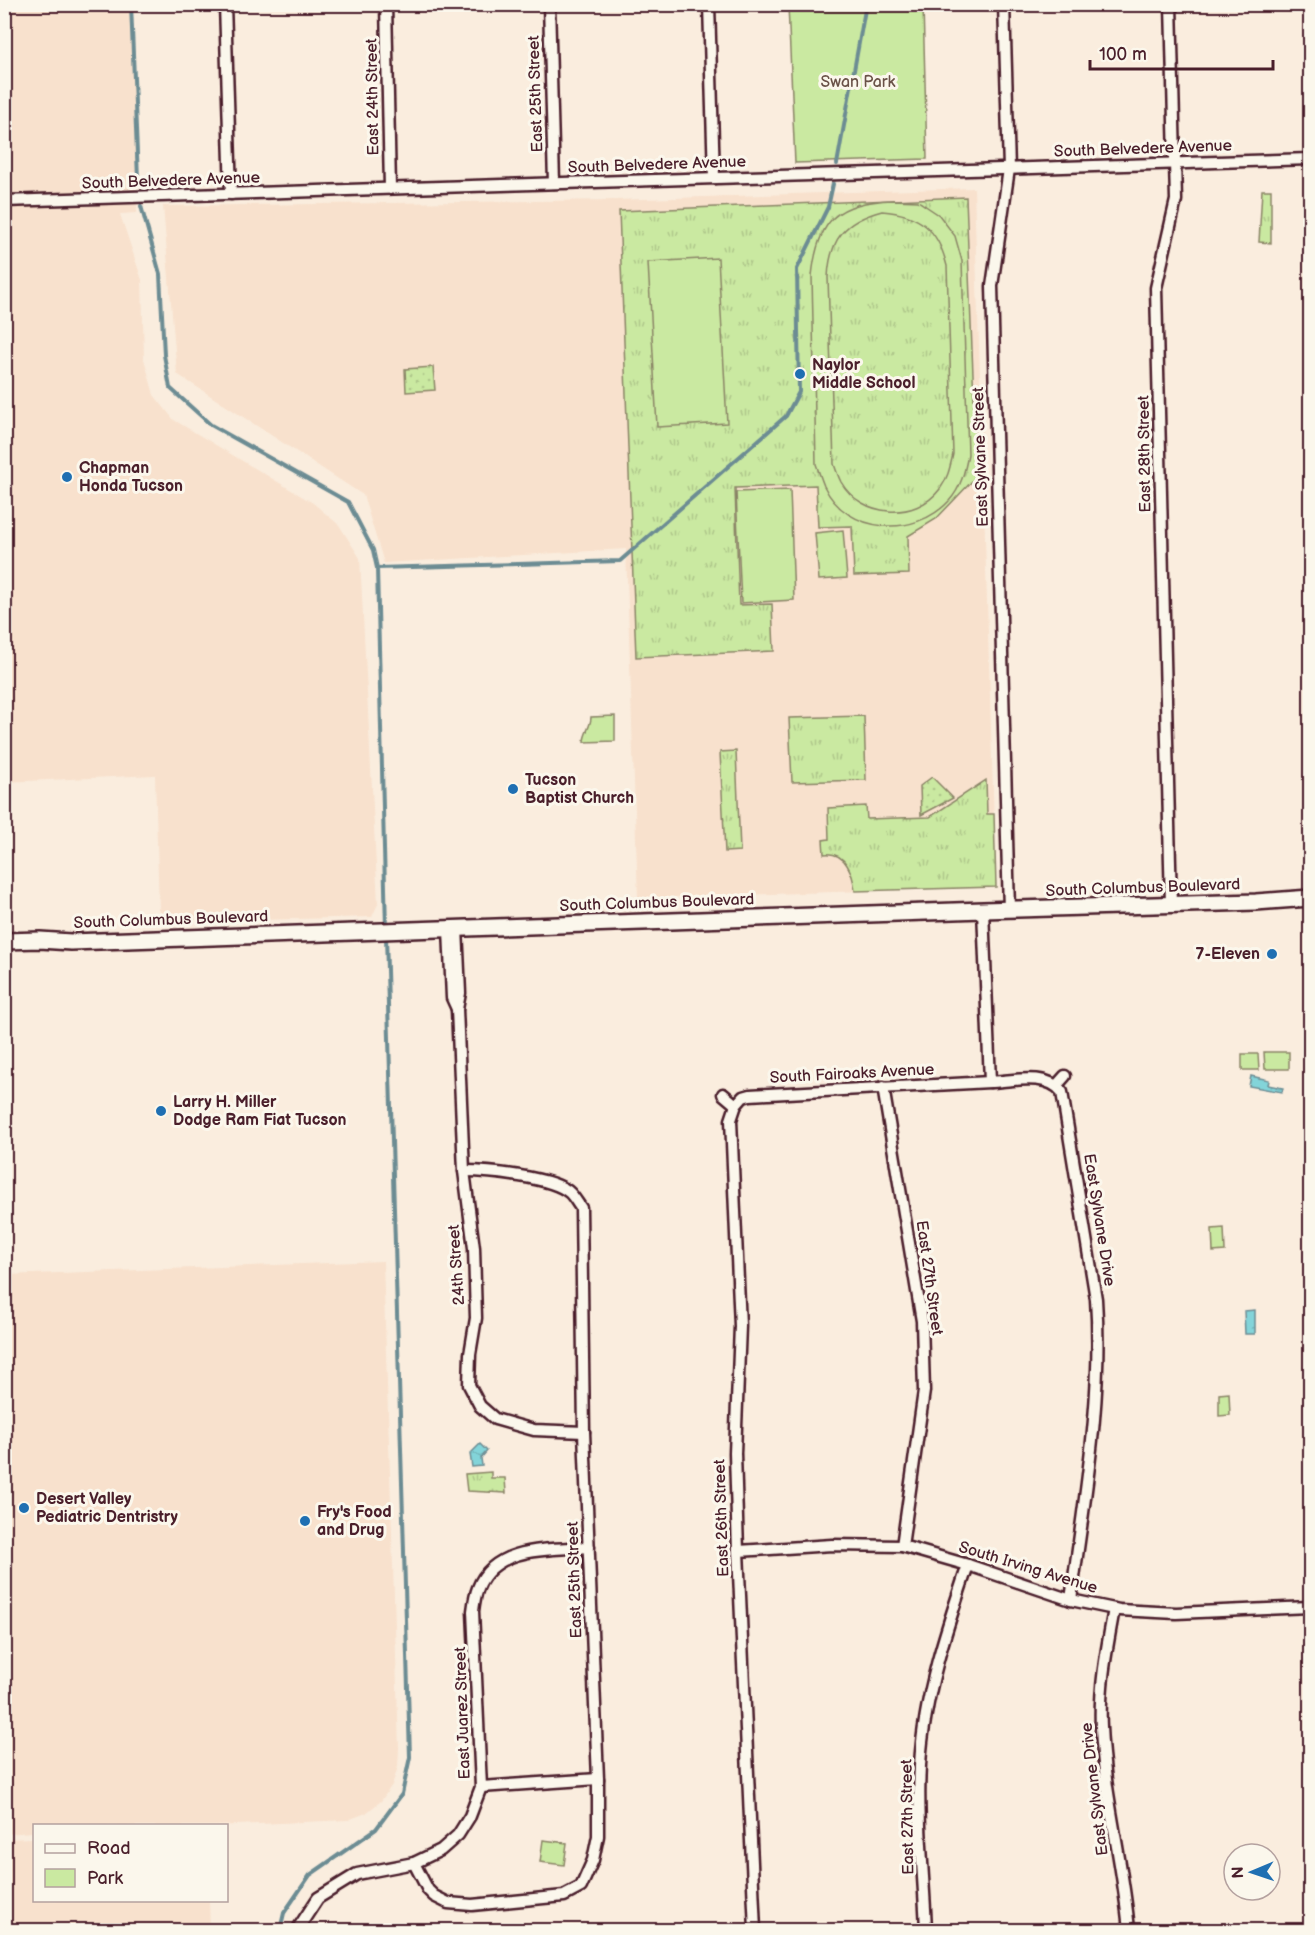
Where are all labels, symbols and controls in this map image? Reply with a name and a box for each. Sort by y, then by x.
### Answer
scale bar [1090,33,1273,71]
street label: East 25th Street [524,35,548,153]
street label: East 24th Street [362,38,384,156]
text: 100 m [1099,44,1147,65]
park label: Swan Park [821,73,896,92]
street label: South Belvedere Avenue [1054,136,1233,162]
street label: South Belvedere Avenue [568,152,747,178]
street label: South Belvedere Avenue [82,168,261,194]
place label: Naylor Middle School [812,356,915,393]
marker: Naylor Middle School [793,367,807,381]
street label: East Sylvane Street [969,387,993,527]
street label: East 28th Street [1134,395,1156,513]
place label: Chapman Honda Tucson [79,459,183,496]
marker: Chapman Honda Tucson [60,470,74,484]
place label: Tucson Baptist Church [525,771,634,808]
marker: Tucson Baptist Church [506,782,520,796]
street label: South Columbus Boulevard [1045,875,1241,901]
street label: South Columbus Boulevard [559,890,755,916]
street label: South Columbus Boulevard [73,907,269,933]
place label: 7-Eleven [1196,945,1260,964]
marker: 7-Eleven [1265,947,1279,961]
street label: South Fairoaks Avenue [769,1060,935,1088]
place label: Larry H. Miller Dodge Ram Fiat Tucson [173,1093,347,1130]
marker: Larry H. Miller Dodge Ram Fiat Tucson [154,1104,168,1118]
street label: East Sylvane Drive [1079,1152,1119,1288]
street label: East 27th Street [912,1219,946,1337]
street label: 24th Street [445,1224,469,1306]
street label: East 26th Street [710,1459,734,1577]
place label: Desert Valley Pediatric Dentristry [36,1490,178,1527]
marker: Desert Valley Pediatric Dentristry [17,1501,31,1515]
place label: Fry's Food and Drug [317,1503,392,1540]
marker: Fry's Food and Drug [298,1514,312,1528]
street label: East 25th Street [563,1521,587,1639]
street label: South Irving Avenue [956,1538,1100,1598]
street label: East Juarez Street [451,1646,475,1780]
street label: East Sylvane Drive [1077,1721,1113,1857]
street label: East 27th Street [897,1759,919,1875]
legend [33,1824,228,1902]
text: Road [87,1838,131,1859]
north arrow [1222,1842,1282,1902]
text: N [1229,1866,1248,1879]
text: Park [87,1868,123,1889]

